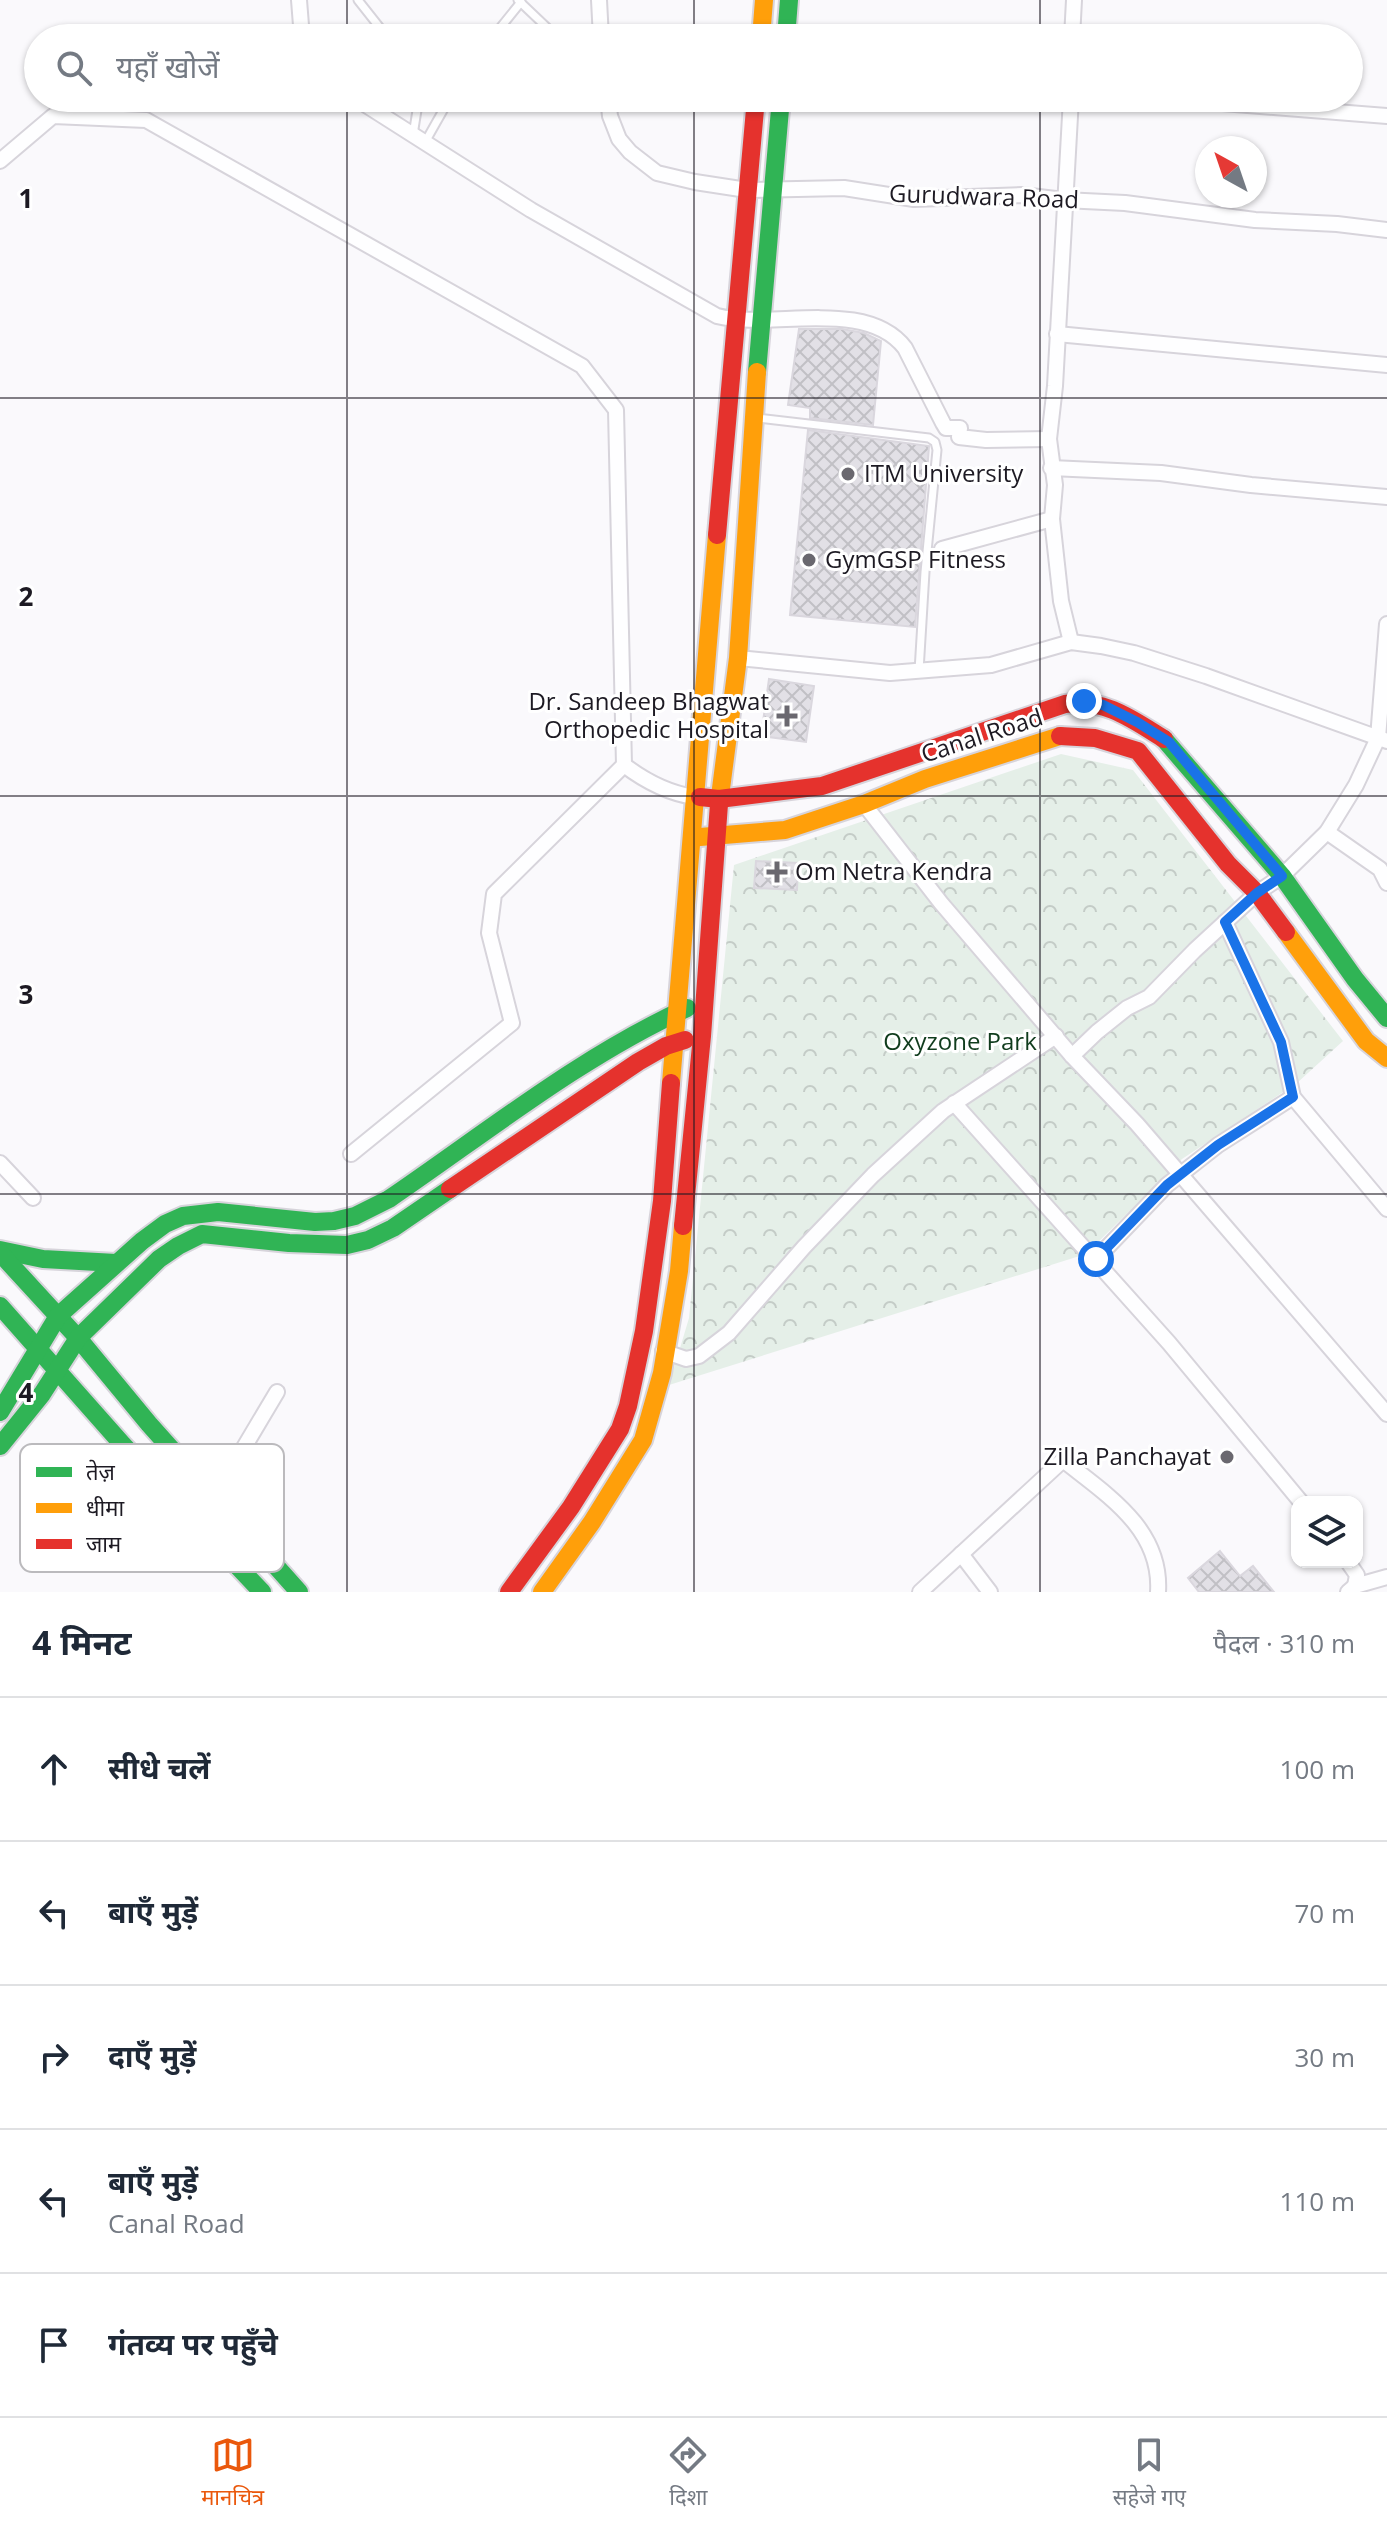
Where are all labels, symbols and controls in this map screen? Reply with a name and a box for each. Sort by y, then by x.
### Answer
search box [24,24,1363,112]
icon: search [52,46,96,90]
text: यहाँ खोजें [116,46,219,87]
north arrow [1195,136,1267,208]
street label: Gurudwara Road [889,176,1080,215]
text: 1 [19,180,33,216]
place label: ITM University [864,456,1024,489]
marker: ITM University [839,465,857,483]
place label: GymGSP Fitness [825,542,1006,575]
marker: GymGSP Fitness [800,551,818,569]
text: 2 [19,578,34,614]
route end [1066,683,1102,719]
place label: Dr. Sandeep Bhagwat Orthopedic Hospital [528,684,769,745]
street label: Canal Road [916,699,1047,770]
marker: Dr. Sandeep Bhagwat Orthopedic Hospital [776,705,798,727]
place label: Om Netra Kendra [795,854,992,887]
marker: Om Netra Kendra [766,861,788,883]
text: 3 [19,976,33,1012]
park label: Oxyzone Park [883,1024,1037,1057]
route start [1078,1241,1114,1277]
text: 4 [19,1374,34,1410]
place label: Zilla Panchayat [1044,1439,1211,1472]
legend [20,1444,284,1572]
marker: Zilla Panchayat [1218,1448,1236,1466]
text: तेज़ [86,1456,116,1486]
text: धीमा [86,1492,124,1522]
map controls [1291,1496,1363,1568]
button: layers [1291,1496,1363,1568]
text: जाम [86,1528,122,1558]
text: 4 मिनट [32,1619,132,1665]
text: पैदल · 310 m [1213,1625,1355,1661]
icon: ahead [32,1747,76,1791]
text: सीधे चलें [108,1747,210,1788]
text: 100 m [1280,1751,1355,1787]
icon: left [32,1891,76,1935]
text: बाएँ मुड़ें [108,1891,198,1932]
text: 70 m [1294,1895,1355,1931]
icon: right [32,2035,76,2079]
text: दाएँ मुड़ें [108,2035,196,2076]
text: 30 m [1294,2039,1355,2075]
text: बाएँ मुड़ें [108,2161,198,2202]
icon: left [32,2179,76,2223]
text: 110 m [1280,2183,1355,2219]
text: Canal Road [108,2205,245,2241]
icon: arrive [32,2323,76,2367]
text: गंतव्य पर पहुँचे [108,2323,278,2364]
tab: मानचित्र [201,2433,264,2514]
tab: दिशा [666,2433,710,2514]
tab: सहेजे गए [1113,2433,1186,2514]

